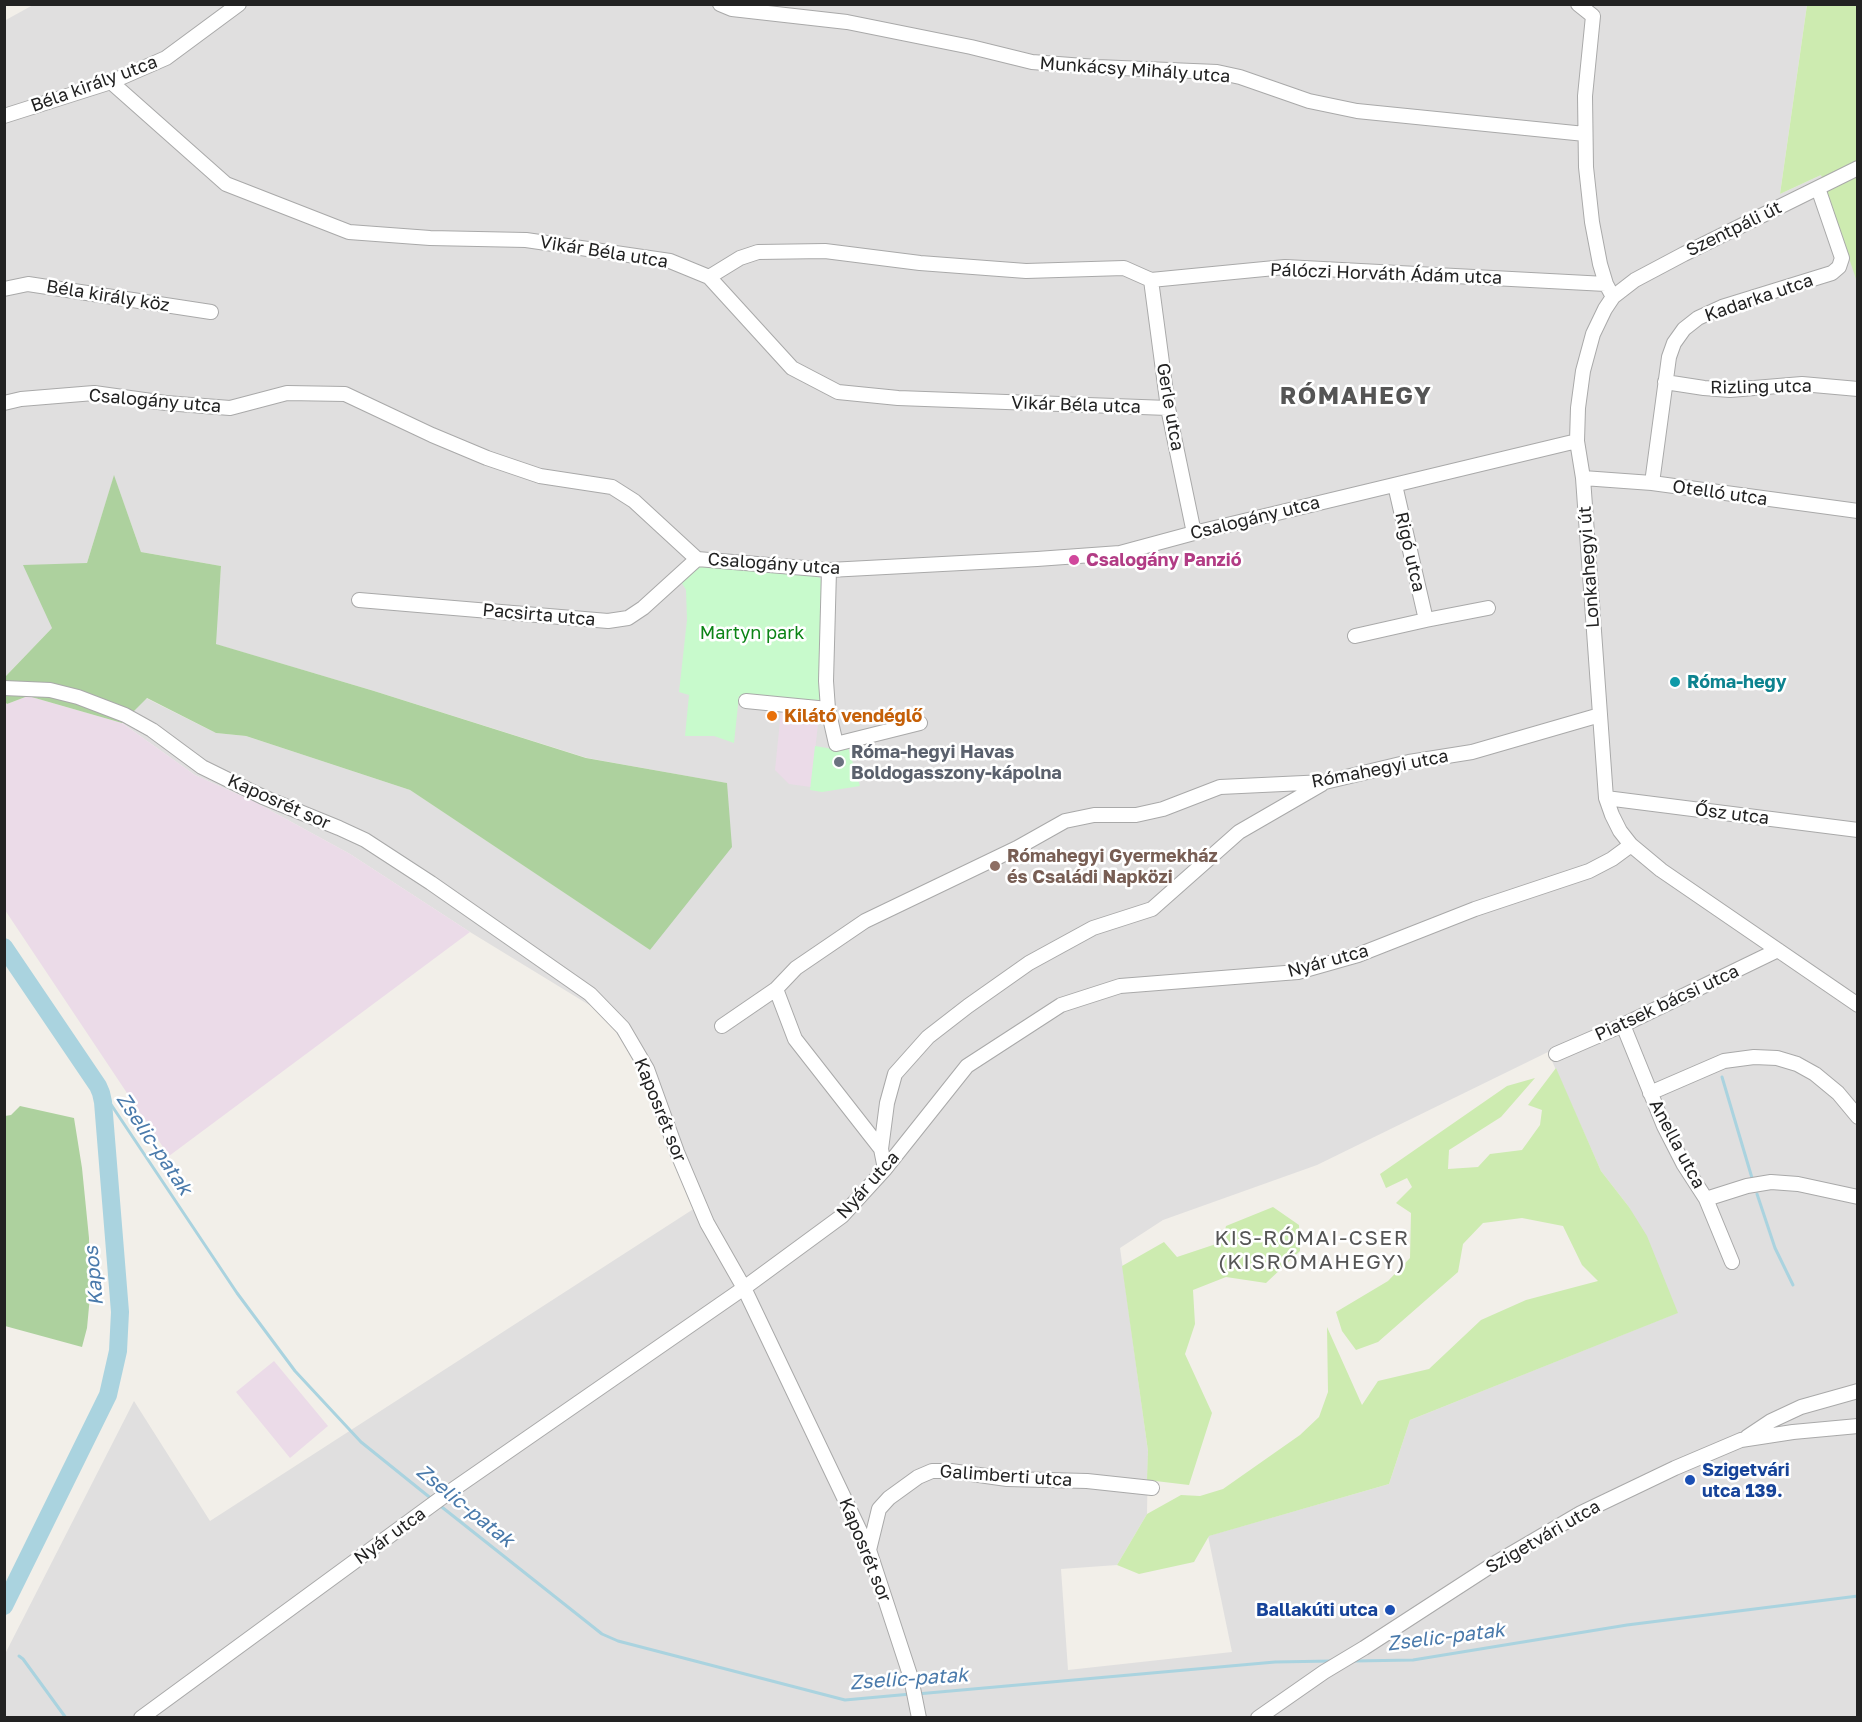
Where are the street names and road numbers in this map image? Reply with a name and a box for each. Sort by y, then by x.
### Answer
street label: Béla király utca [28,51,160,117]
street label: Munkácsy Mihály utca [1039,53,1231,87]
street label: Szentpáli út [1683,197,1785,261]
street label: Vikár Béla utca [538,231,670,273]
street label: Pálóczi Horváth Ádám utca [1269,259,1503,289]
street label: Kadarka utca [1702,269,1816,327]
street label: Béla király köz [45,276,171,316]
street label: Gerle utca [1152,361,1188,453]
street label: Rizling utca [1710,375,1812,399]
street label: Csalogány utca [88,384,222,418]
street label: Vikár Béla utca [1011,392,1141,418]
street label: Otelló utca [1671,476,1769,510]
street label: Csalogány utca [1188,491,1322,545]
street label: Lonkahegyi út [1574,505,1604,629]
street label: Rigó utca [1390,510,1430,594]
street label: Csalogány utca [707,549,841,579]
street label: Pacsirta utca [482,599,596,631]
street label: Rómahegyi utca [1310,745,1450,793]
street label: Kaposrét sor [224,770,334,834]
street label: Ősz utca [1694,799,1770,829]
street label: Nyár utca [1285,940,1371,982]
street label: Piatsek bácsi utca [1592,960,1742,1046]
street label: Kaposrét sor [629,1055,691,1165]
street label: Anella utca [1644,1096,1710,1192]
street label: Nyár utca [832,1147,904,1223]
street label: Galimberti utca [939,1461,1073,1491]
street label: Kaposrét sor [834,1495,896,1605]
street label: Szigetvári utca [1482,1496,1604,1578]
street label: Nyár utca [350,1503,430,1569]

